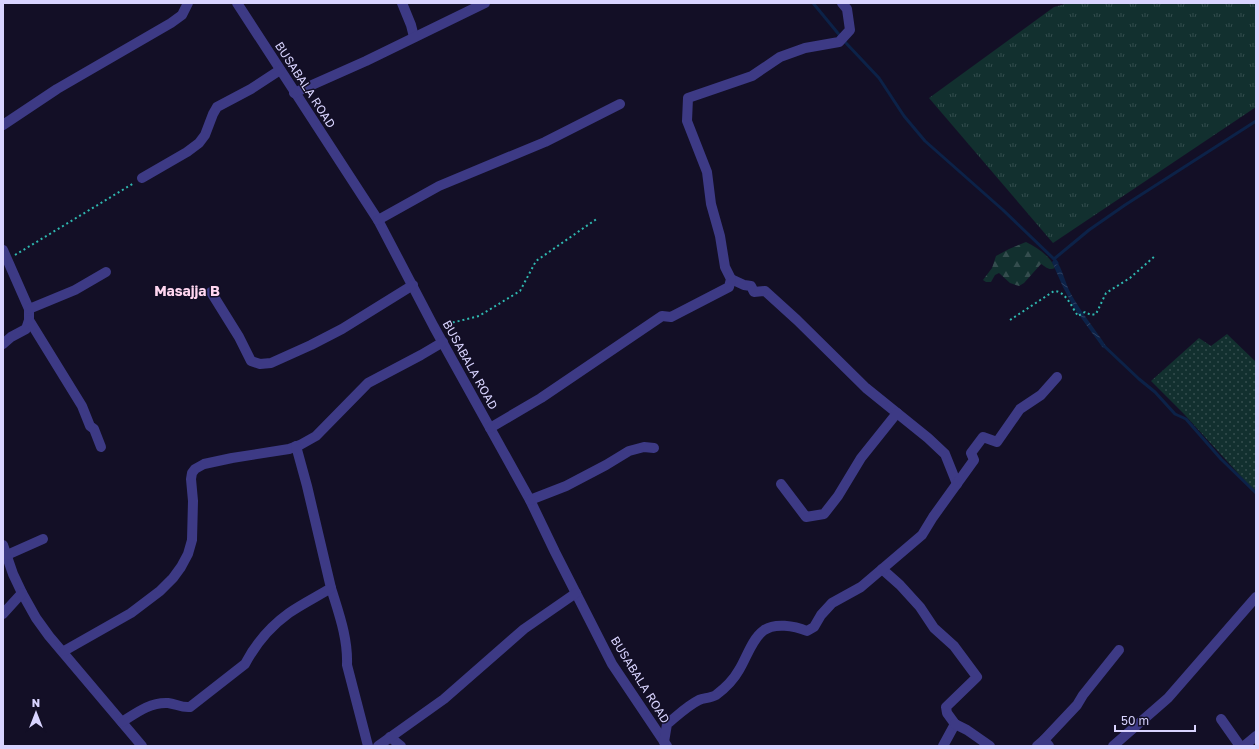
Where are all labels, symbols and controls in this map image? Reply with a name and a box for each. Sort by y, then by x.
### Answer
street label: BUSABALA ROAD [272,39,339,131]
district label: Masajja B [154,282,220,299]
street label: BUSABALA ROAD [440,318,501,412]
street label: BUSABALA ROAD [608,633,673,726]
north arrow [16,693,56,733]
text: N [32,696,40,709]
scale bar [1115,707,1195,733]
text: 50 m [1121,713,1149,728]

